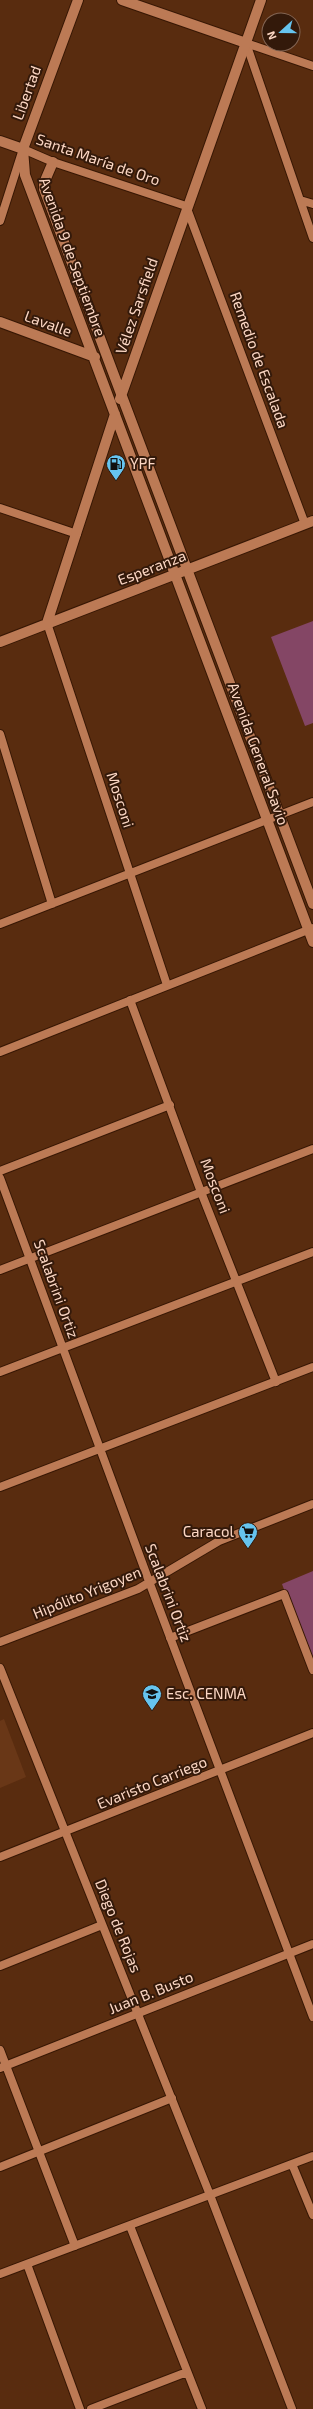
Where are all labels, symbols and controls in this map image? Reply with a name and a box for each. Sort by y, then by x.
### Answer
north arrow [261,12,301,52]
text: N [264,30,279,42]
street label: Libertad [8,63,44,122]
street label: Santa María de Oro [34,129,163,189]
street label: Avenida 9 de Septiembre [36,175,110,339]
street label: Vélez Sarsfield [111,255,161,356]
street label: Remedio de Escalada [227,289,293,430]
street label: Lavalle [22,306,74,340]
fuel station icon: YPF [105,453,127,481]
place label: YPF [130,454,155,472]
street label: Esperanza [115,546,188,588]
street label: Avenida General Savio [225,680,293,827]
street label: Mosconi [104,770,138,830]
street label: Mosconi [197,1156,235,1216]
street label: Scalabrini Ortiz [31,1237,83,1341]
supermarket icon: Caracol [237,1521,259,1549]
place label: Caracol [183,1522,235,1540]
street label: Scalabrini Ortiz [142,1541,196,1644]
street label: Hipólito Yrigoyen [30,1562,143,1622]
school or university icon: Esc. CENMA [141,1683,163,1711]
place label: Esc. CENMA [166,1684,247,1702]
street label: Evaristo Carriego [94,1752,209,1812]
street label: Diego de Rojas [91,1876,146,1975]
street label: Juan B. Busto [106,1967,196,2017]

